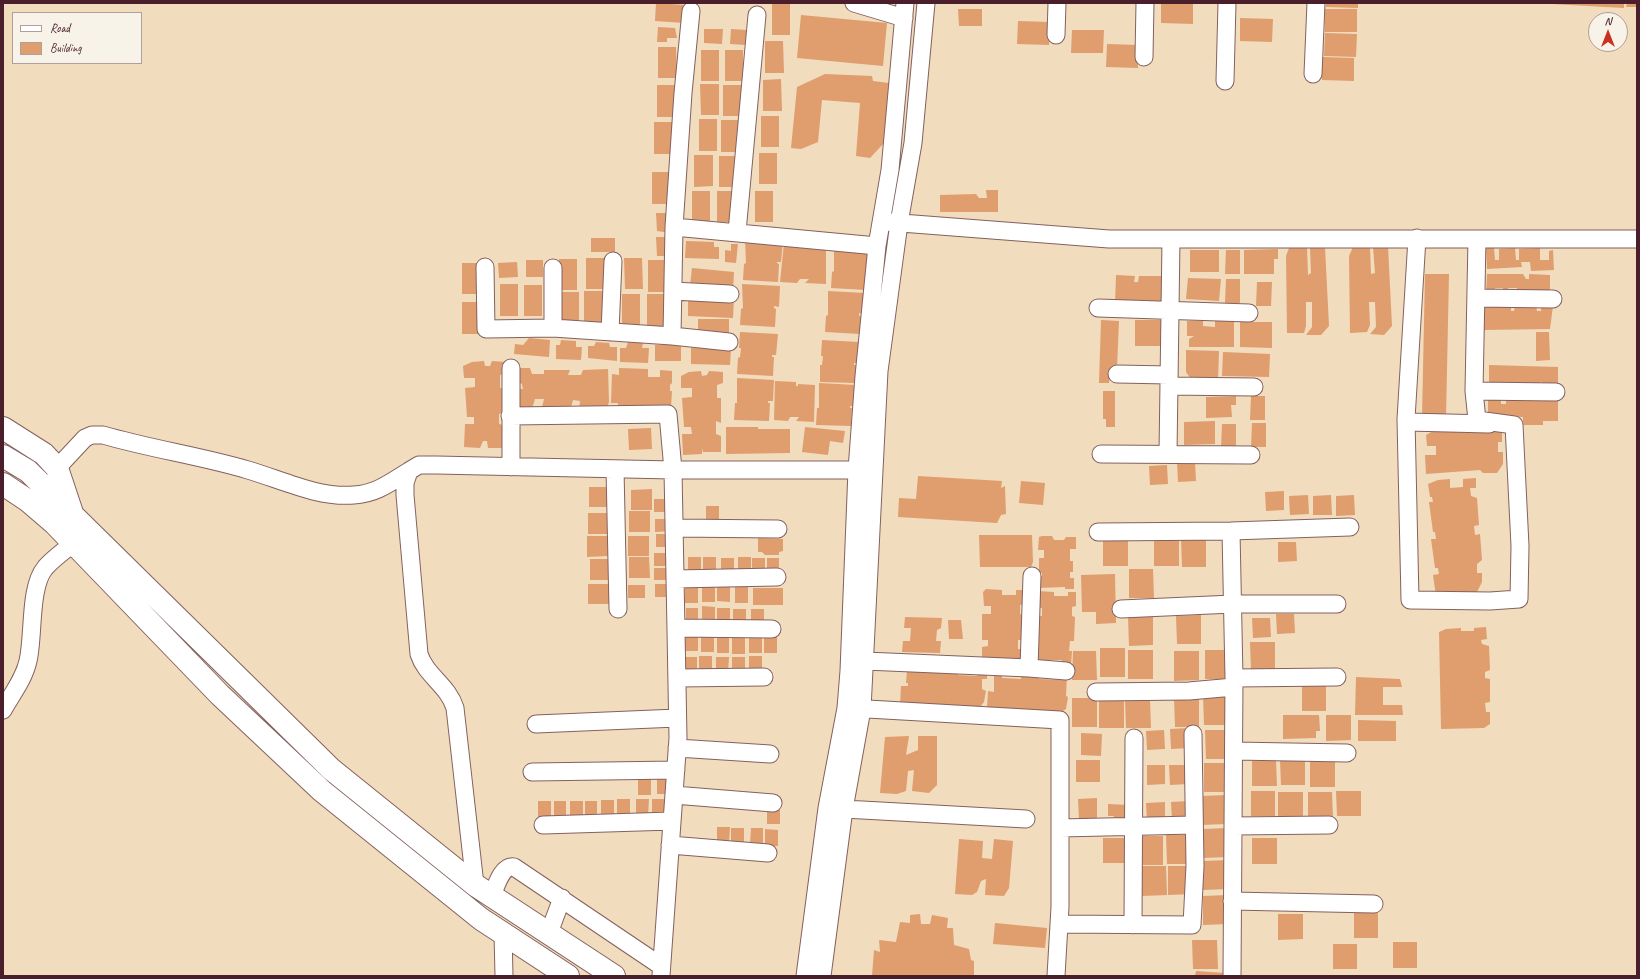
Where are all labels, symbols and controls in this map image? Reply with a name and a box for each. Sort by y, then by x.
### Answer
legend [12,12,142,64]
north arrow [1588,12,1628,52]
text: N [1605,14,1611,28]
text: Road [50,20,70,36]
text: Building [50,40,82,56]

